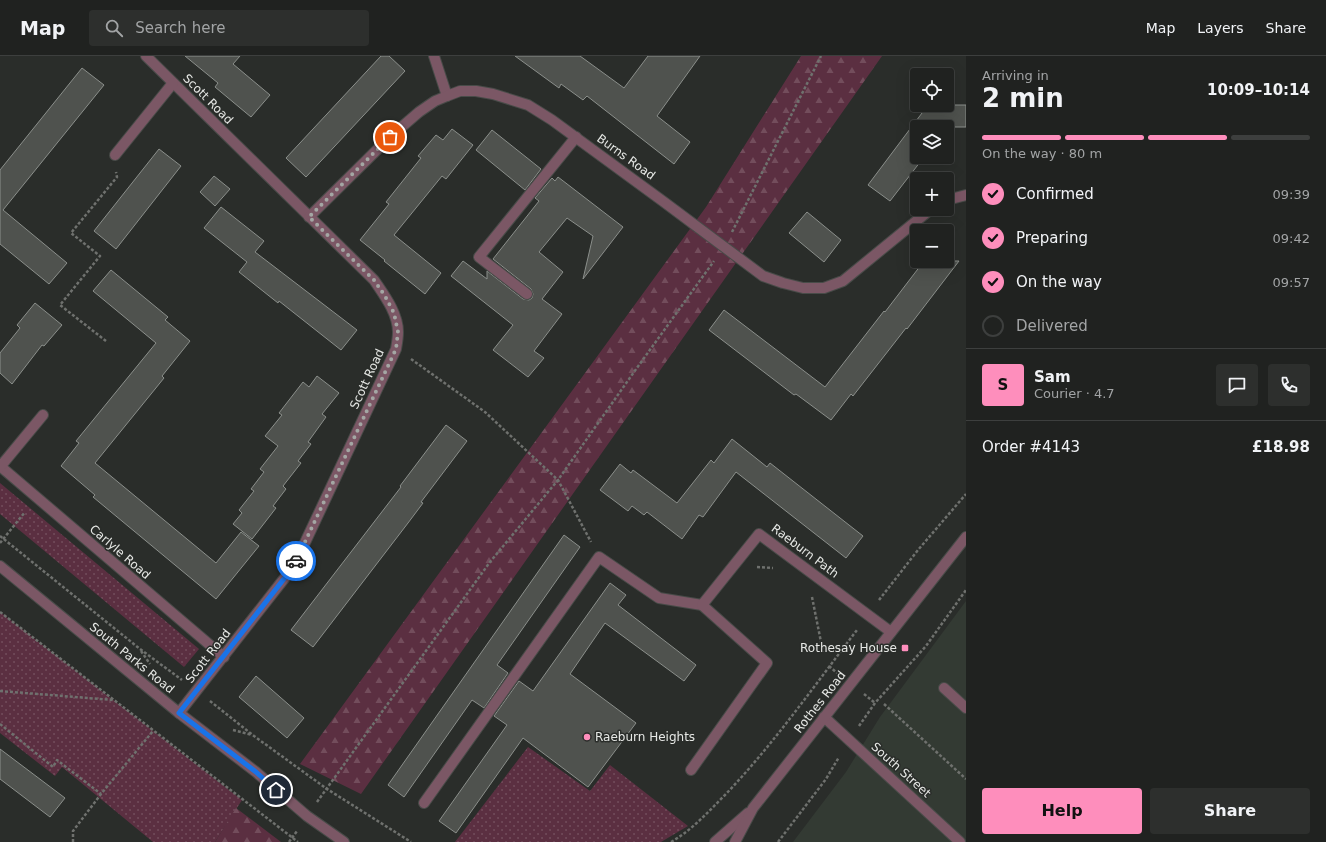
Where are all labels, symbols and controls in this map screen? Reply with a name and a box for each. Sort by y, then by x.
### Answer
search box [89,10,369,46]
text: Map [20,17,65,39]
icon: search [103,17,125,39]
text: Search here [135,19,225,37]
text: Map [1146,20,1175,36]
text: Layers [1197,20,1244,36]
text: Share [1266,20,1306,36]
map controls [910,68,954,268]
button: locate [910,68,954,112]
text: Arriving in [982,68,1049,83]
street label: Scott Road [180,71,236,127]
text: 10:09–10:14 [1207,81,1310,99]
text: 2 min [982,83,1064,113]
pin [373,120,407,154]
button: layers [910,120,954,164]
icon: bag [379,126,401,148]
street label: Burns Road [594,131,658,183]
text: On the way · 80 m [982,146,1102,161]
button: + [910,172,954,216]
icon: check [982,183,1004,205]
text: Confirmed [1016,185,1094,203]
text: 09:39 [1273,187,1310,202]
button: − [910,224,954,268]
icon: check [982,227,1004,249]
text: Preparing [1016,229,1088,247]
text: 09:42 [1273,231,1310,246]
icon: check [982,271,1004,293]
text: On the way [1016,273,1102,291]
text: 09:57 [1273,275,1310,290]
text: Delivered [1016,317,1088,335]
street label: Scott Road [347,347,387,411]
button: chat [1216,364,1258,406]
button: phone [1268,364,1310,406]
text: Sam [1034,368,1071,386]
text: S [998,376,1008,394]
text: Courier · 4.7 [1034,386,1115,401]
text: Order #4143 [982,438,1080,456]
text: £18.98 [1252,438,1310,456]
street label: Raeburn Path [769,521,841,581]
street label: Carlyle Road [87,522,153,582]
courier [276,541,316,581]
icon: car [285,550,307,572]
street label: South Parks Road [87,620,177,696]
street label: Scott Road [183,626,233,686]
place label: Rothesay House [800,641,897,655]
marker: Rothesay House [900,643,910,653]
street label: Rothes Road [791,668,849,736]
place label: Raeburn Heights [595,730,695,744]
marker: Raeburn Heights [582,732,592,742]
street label: South Street [868,740,934,801]
pin [259,773,293,807]
icon: home [265,779,287,801]
button: Help [982,788,1142,834]
button: Share [1150,788,1310,834]

